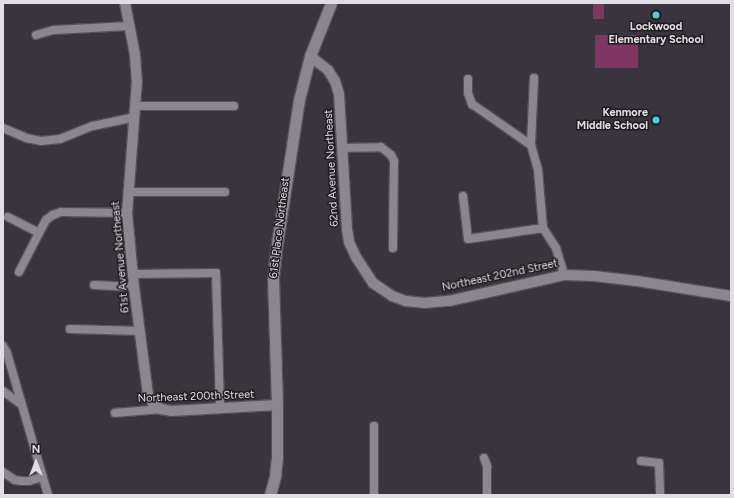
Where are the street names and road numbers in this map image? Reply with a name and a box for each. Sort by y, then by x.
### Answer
street label: 62nd Avenue Northeast [322,109,342,227]
street label: 61st Place Northeast [267,177,293,279]
street label: 61st Avenue Northeast [110,200,132,314]
street label: Northeast 202nd Street [441,257,559,295]
street label: Northeast 200th Street [138,388,254,406]

